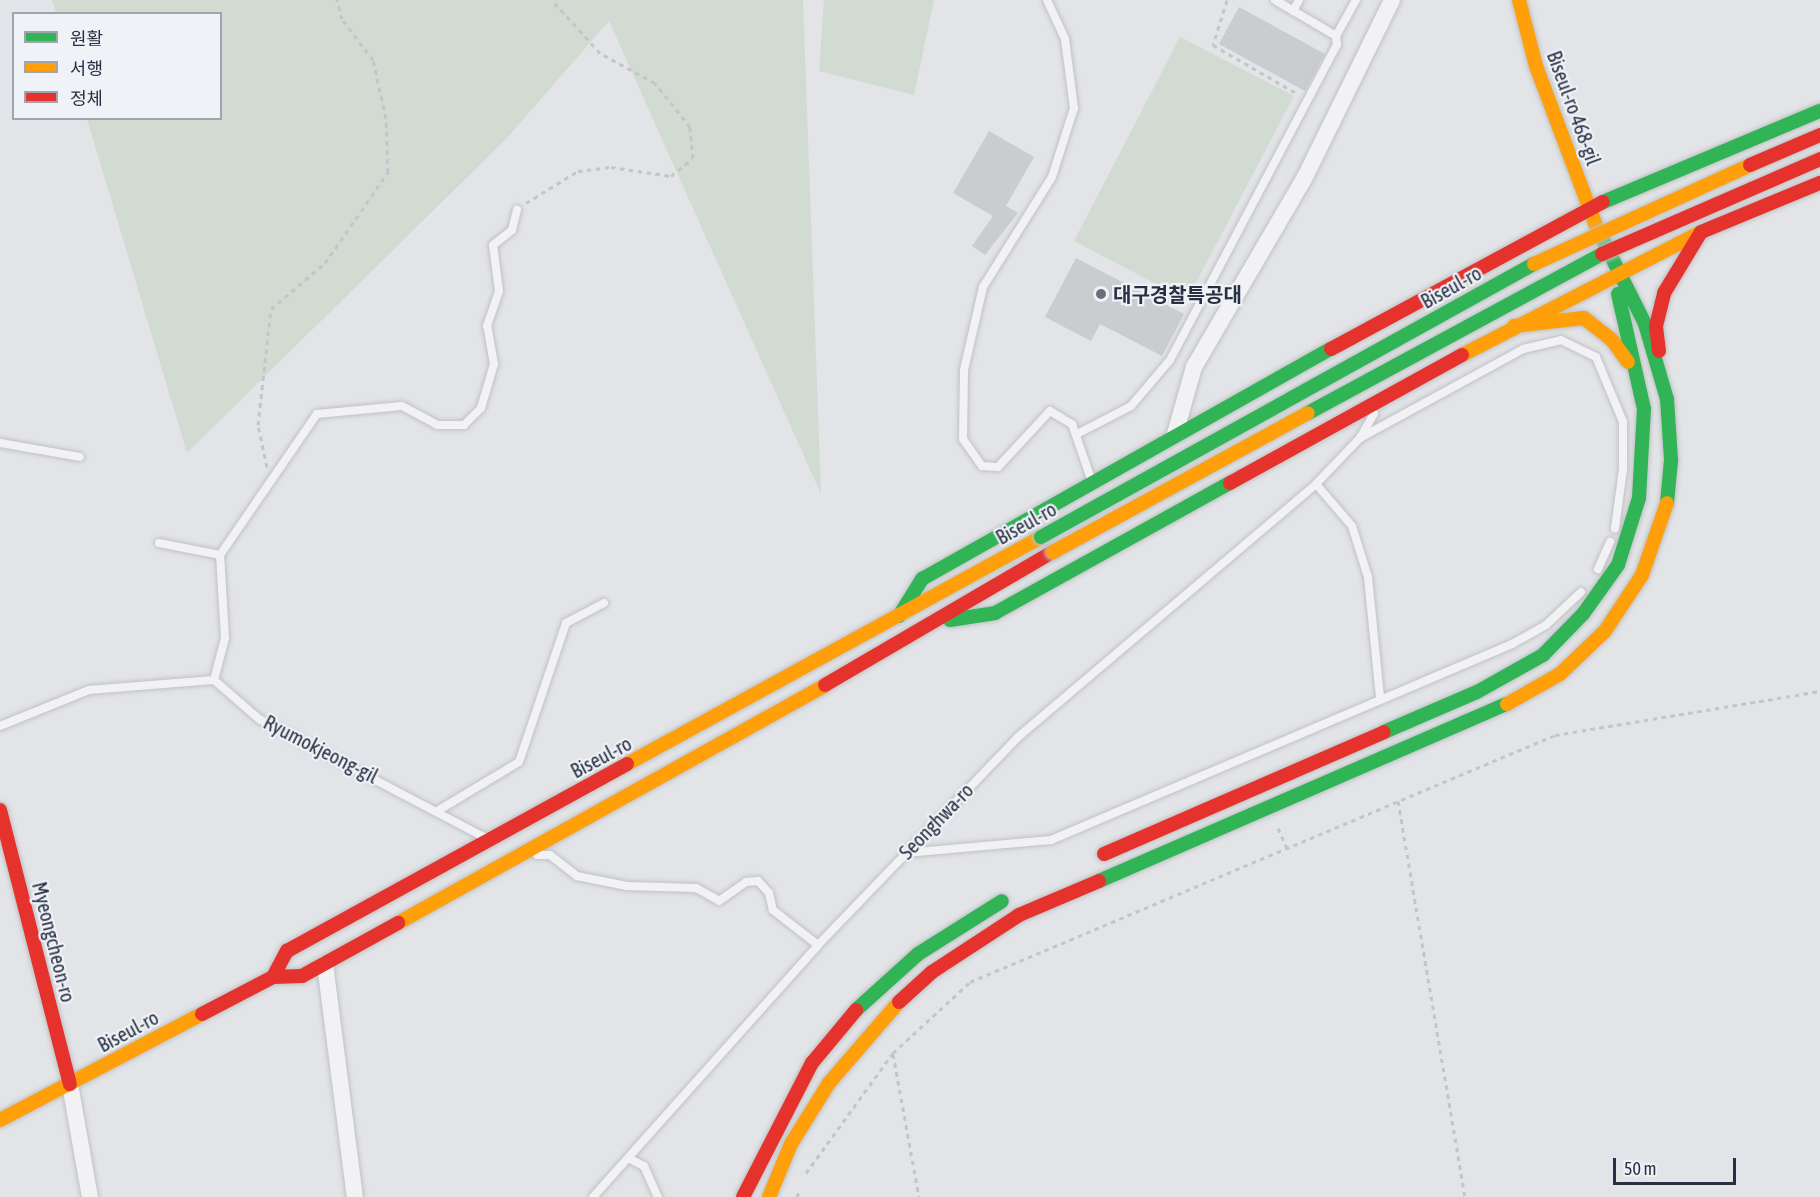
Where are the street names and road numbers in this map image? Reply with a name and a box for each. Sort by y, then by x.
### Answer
street label: Biseul-ro 468-gil [1542,48,1606,168]
street label: Biseul-ro [1417,261,1485,313]
street label: Biseul-ro [992,497,1060,549]
street label: Ryumokjeong-gil [260,710,382,788]
street label: Biseul-ro [566,731,636,783]
street label: Seonghwa-ro [894,778,978,864]
street label: Myeongcheon-ro [27,879,81,1005]
street label: Biseul-ro [93,1005,163,1057]

